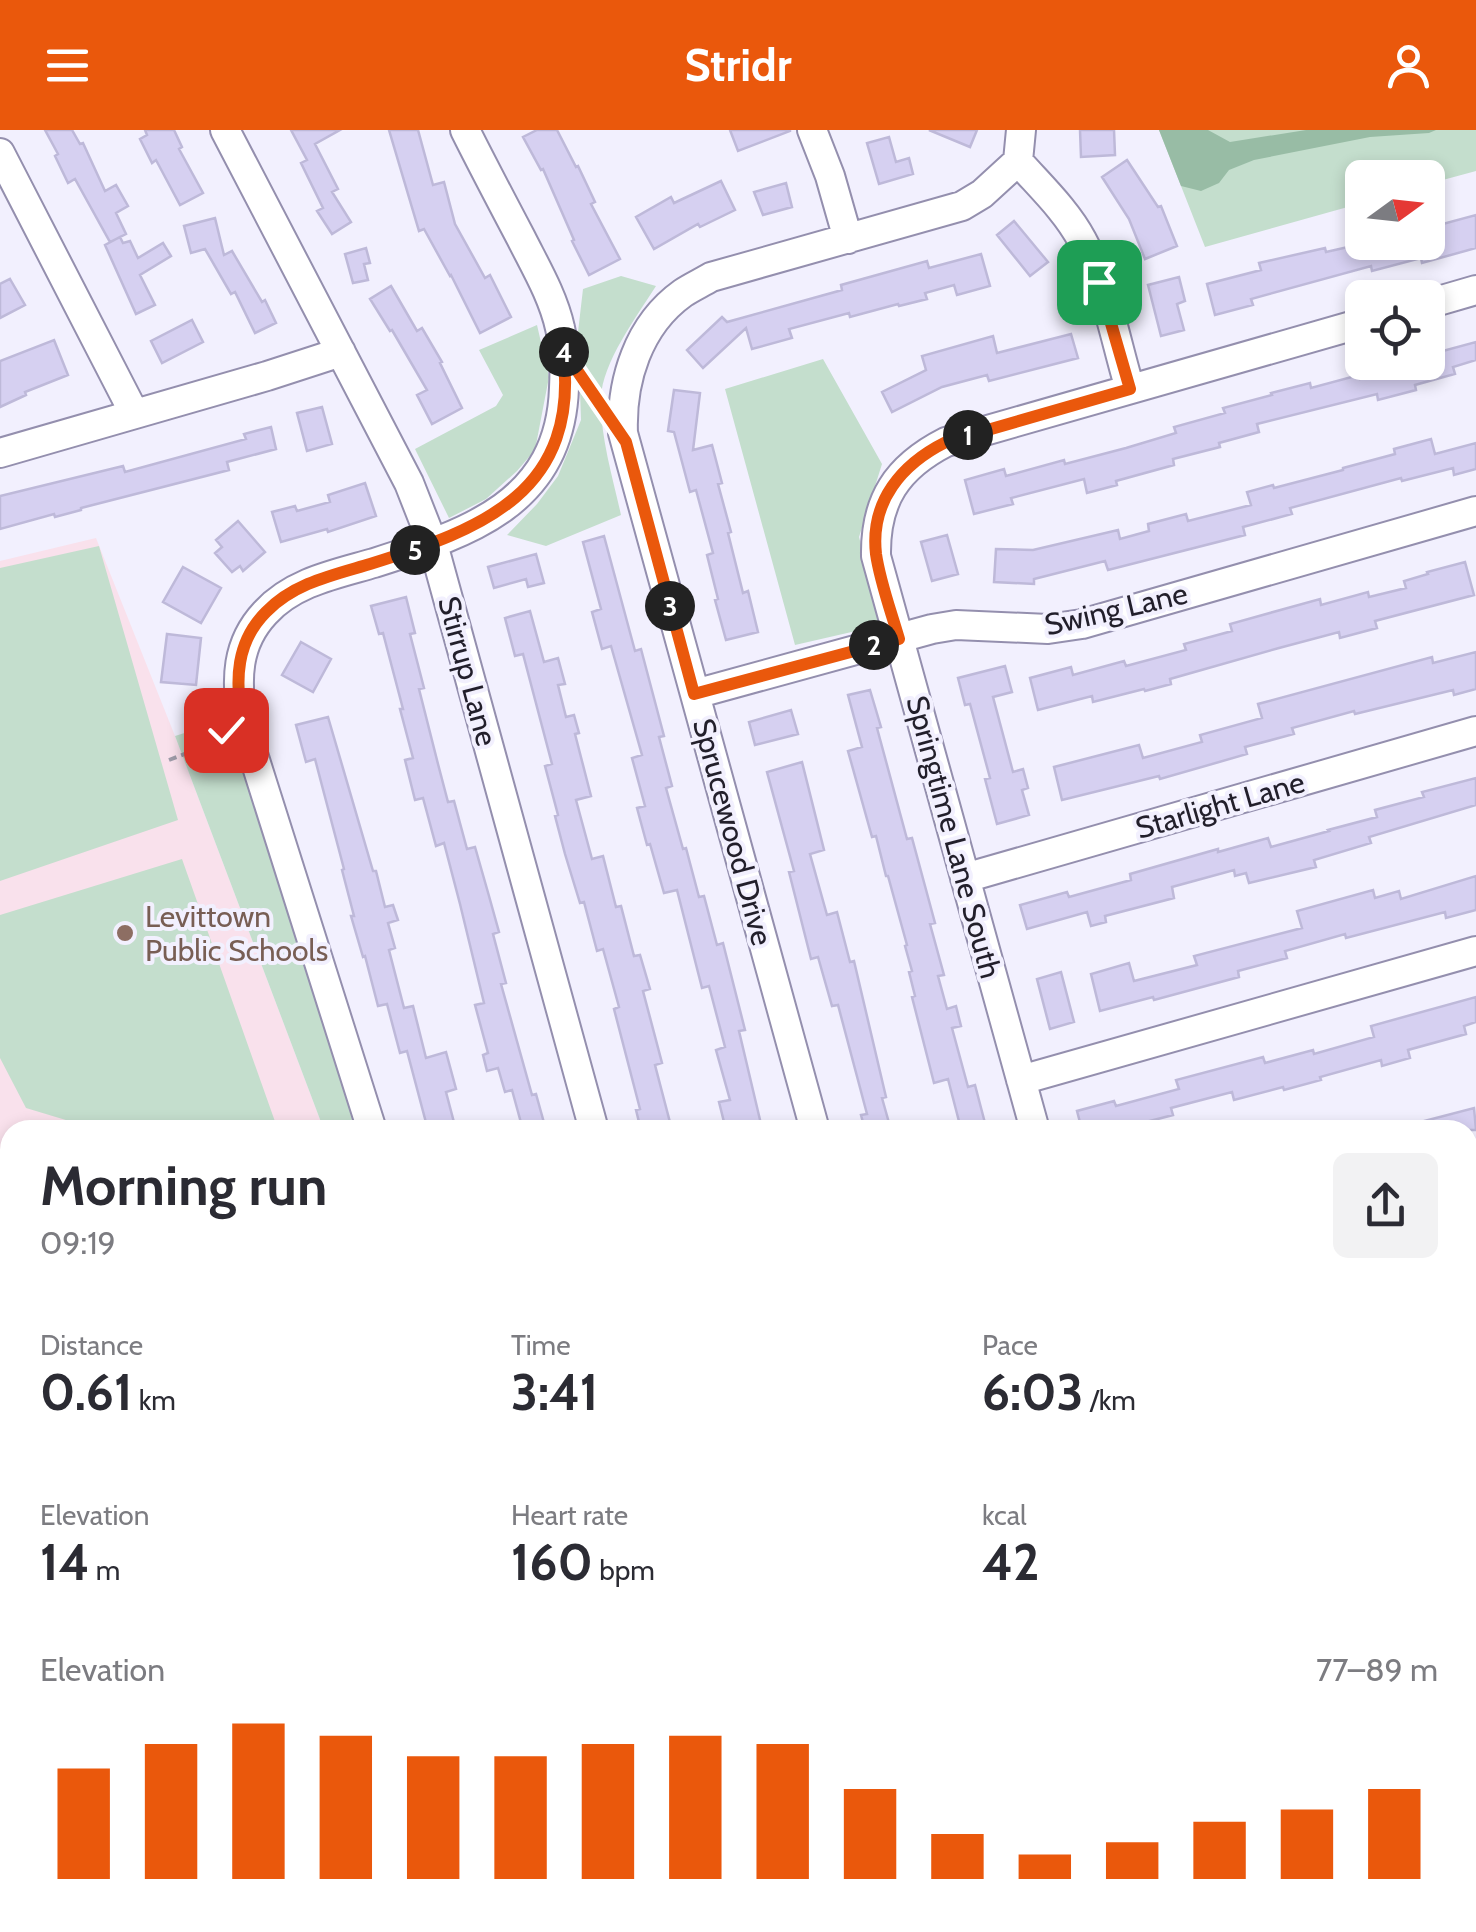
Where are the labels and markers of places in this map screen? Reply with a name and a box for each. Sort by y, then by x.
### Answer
pin [1057,240,1142,325]
pin: 4 [539,327,589,377]
pin: 1 [943,410,993,460]
pin: 5 [390,525,440,575]
pin: 3 [645,581,695,631]
pin: 2 [849,620,899,670]
pin [184,688,269,773]
place label: Levittown Public Schools [145,898,328,969]
marker: Levittown Public Schools [114,922,136,944]

